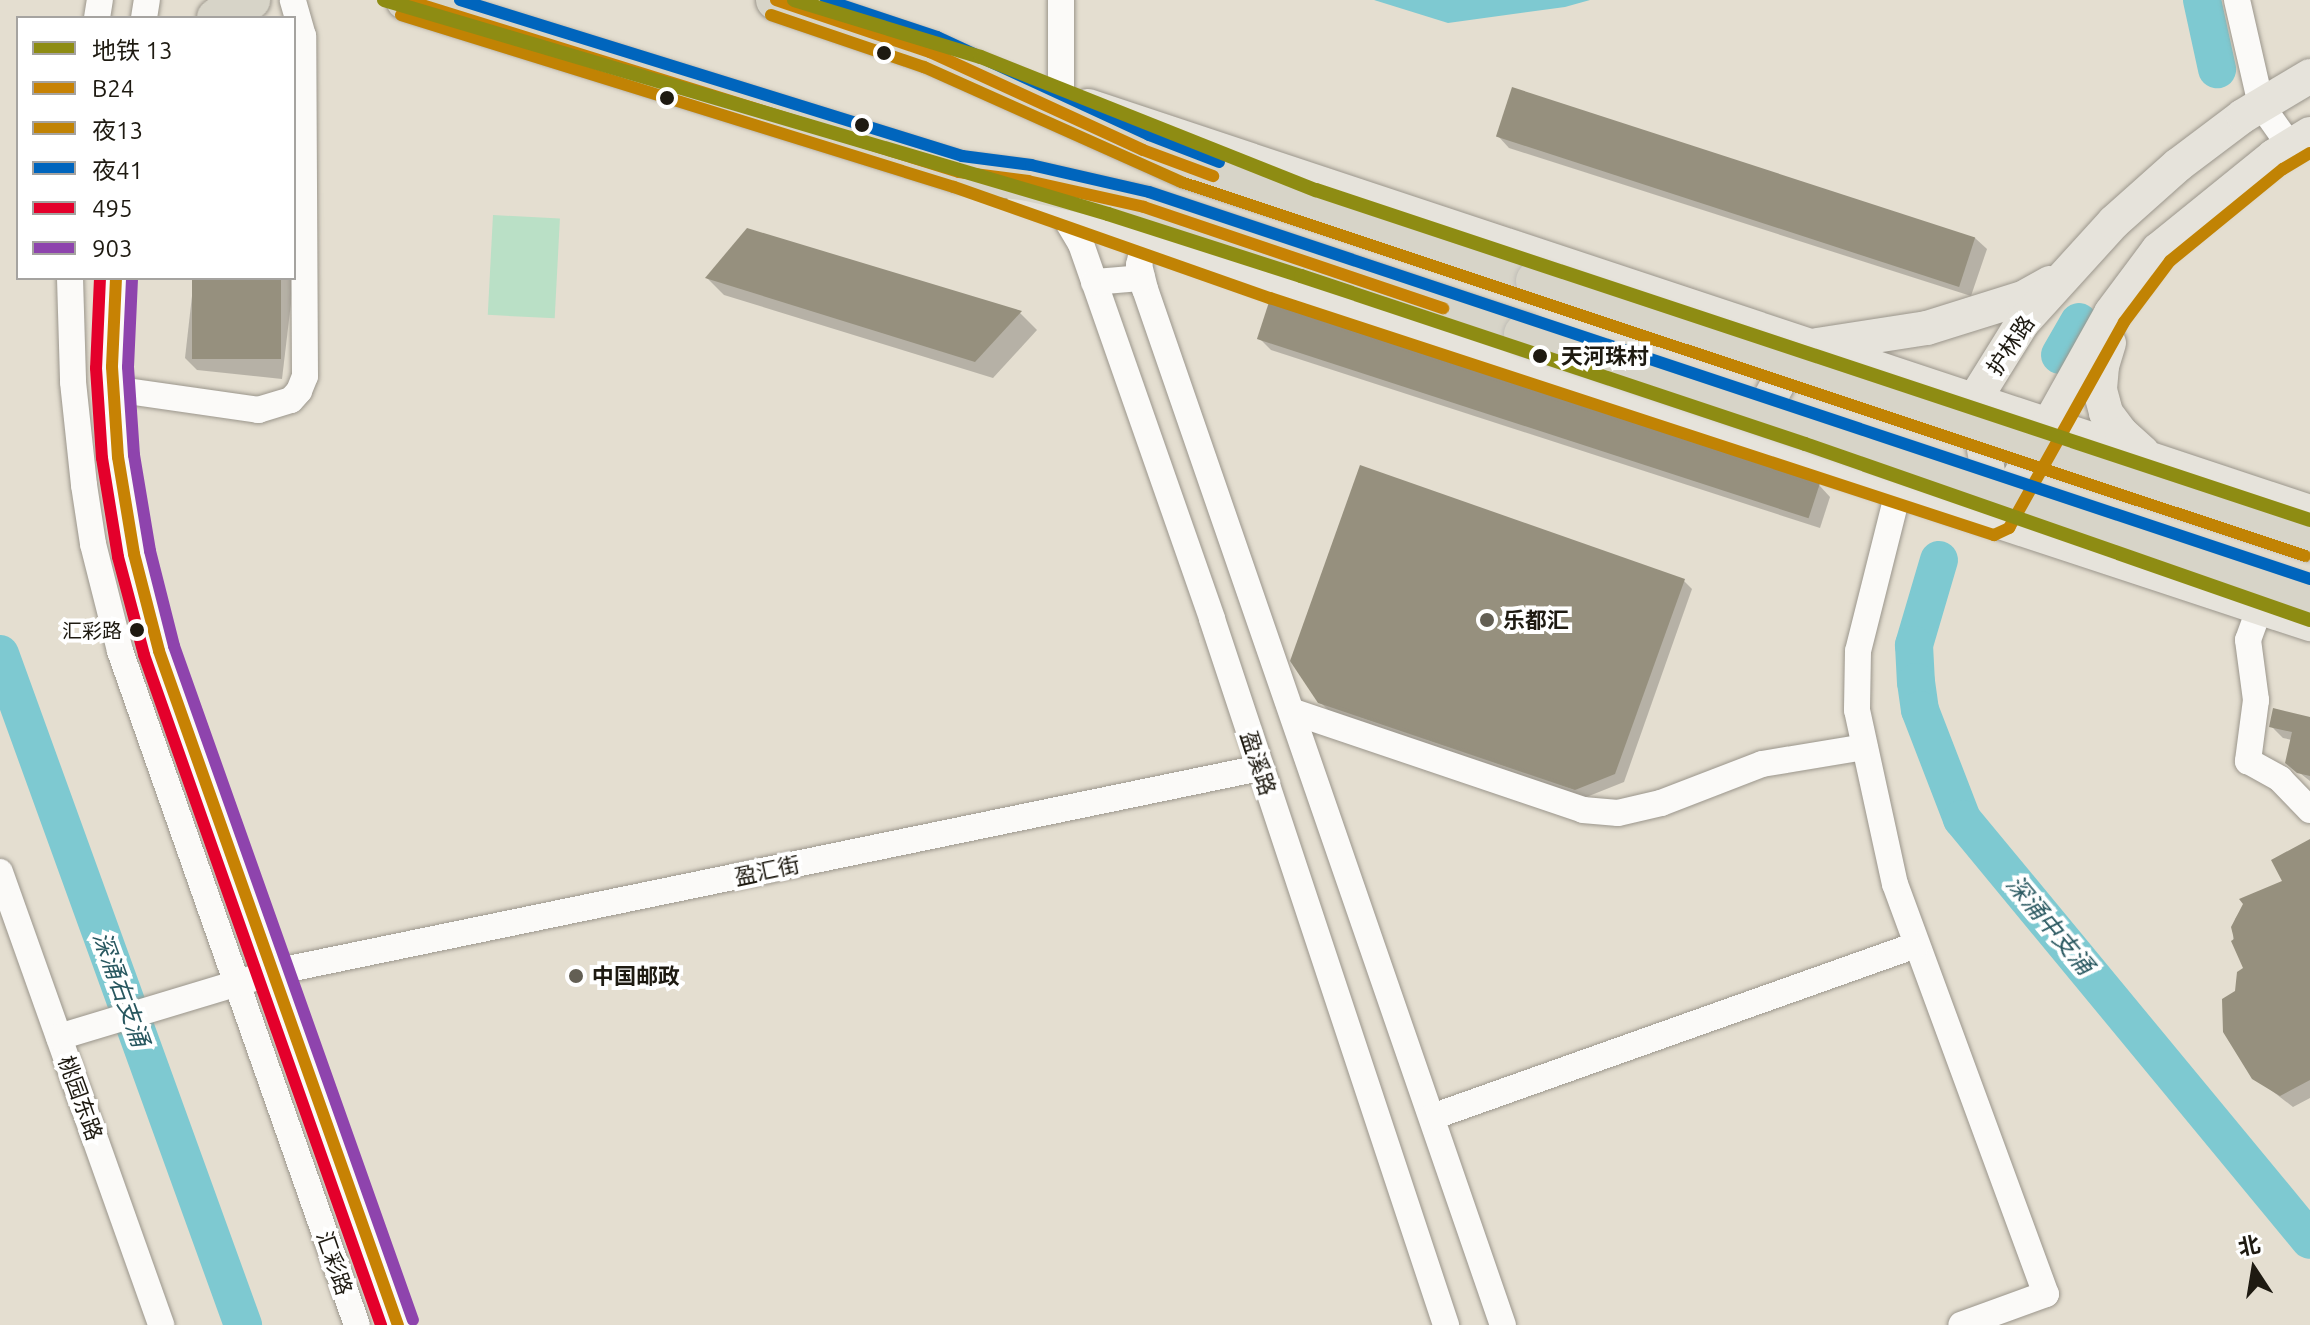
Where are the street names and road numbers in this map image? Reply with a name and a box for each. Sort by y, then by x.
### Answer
street label: 护林路 [1981,310,2039,380]
street label: 盈溪路 [1236,728,1282,798]
street label: 盈汇街 [732,850,802,890]
street label: 桃园东路 [54,1052,108,1144]
street label: 汇彩路 [312,1228,358,1298]

